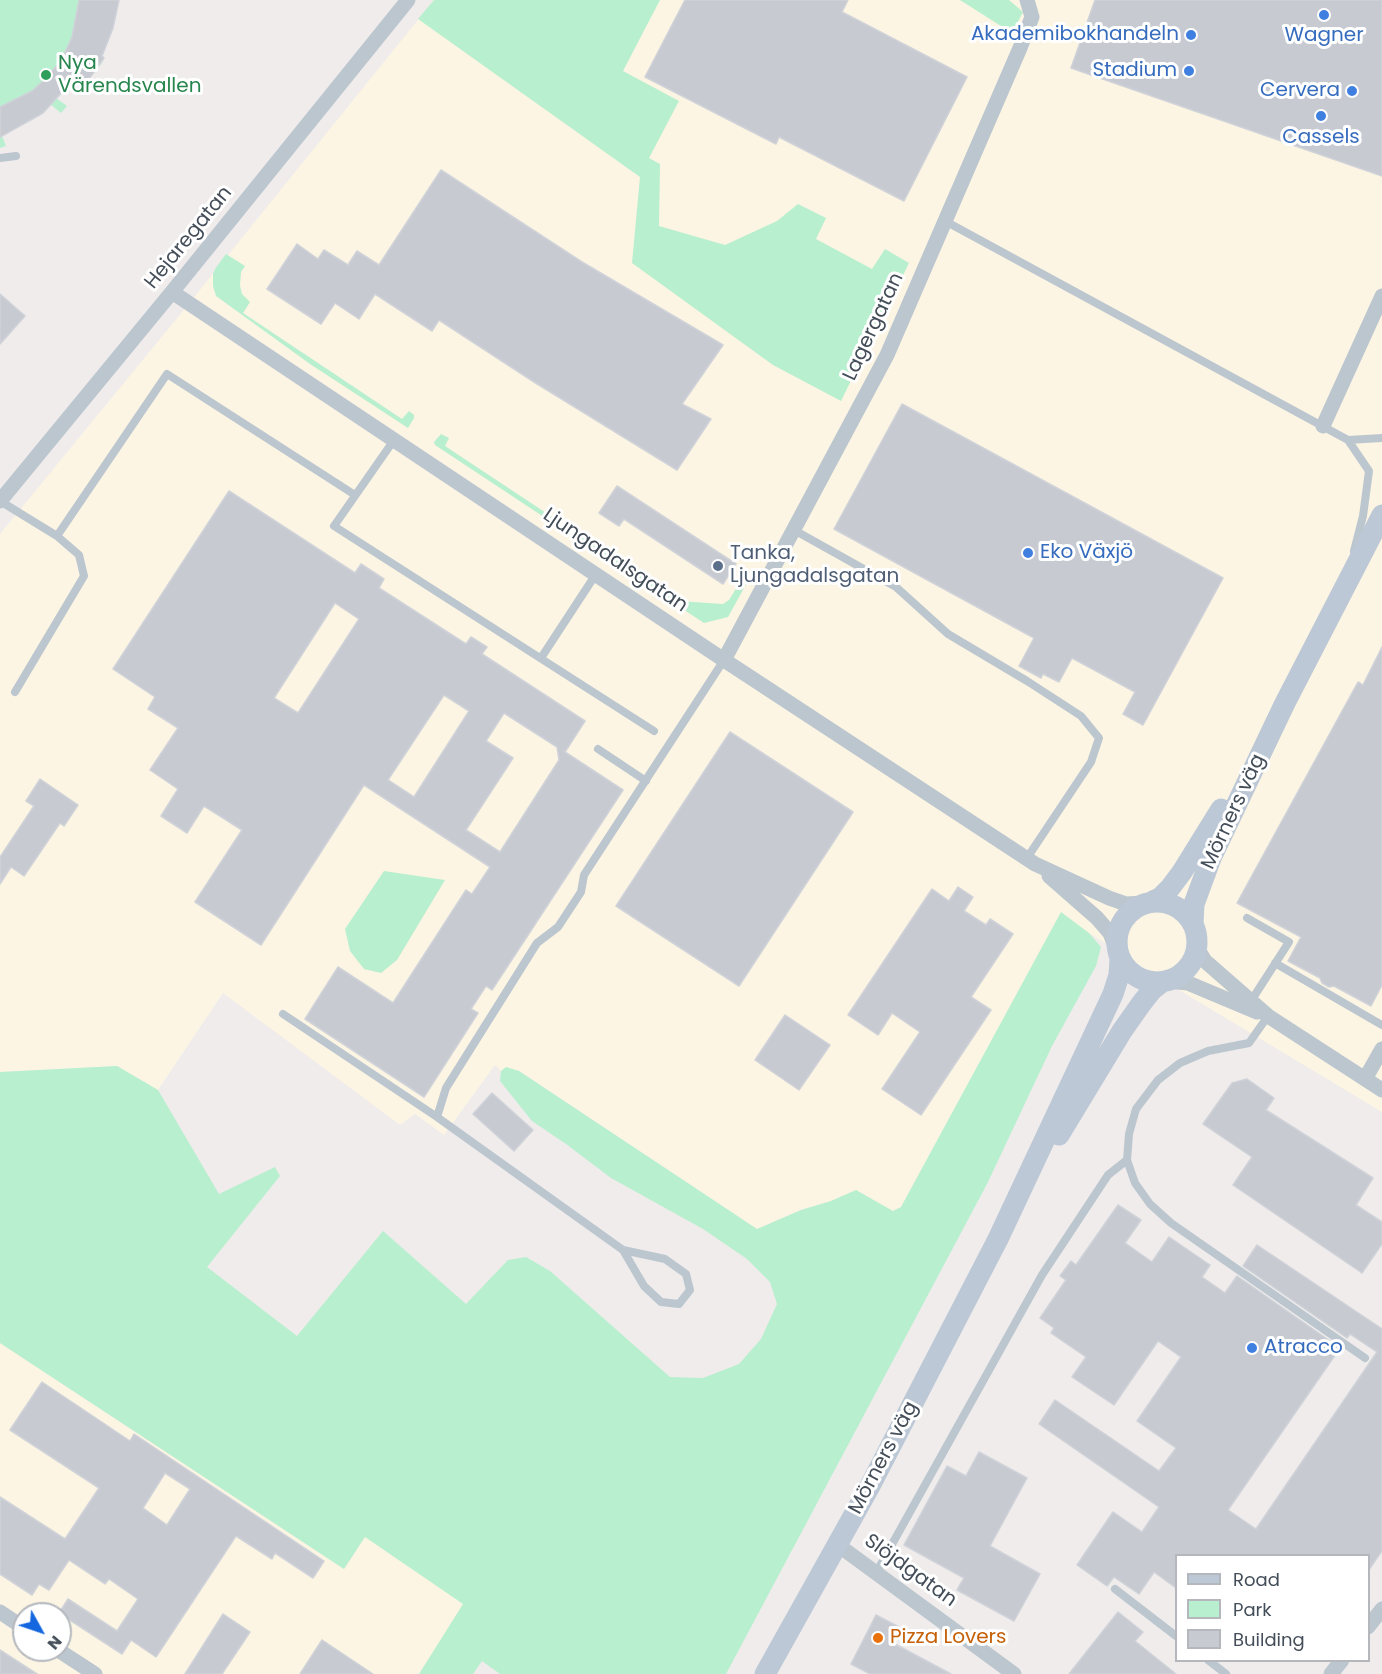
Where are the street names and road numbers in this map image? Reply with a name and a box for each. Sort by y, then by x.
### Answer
street label: Hejaregatan [140,182,238,294]
street label: Lagergatan [839,269,909,385]
street label: Ljungadalsgatan [538,504,692,618]
street label: Mörners väg [1197,751,1271,873]
street label: Mörners väg [844,1398,924,1518]
street label: Slöjdgatan [859,1529,961,1613]

